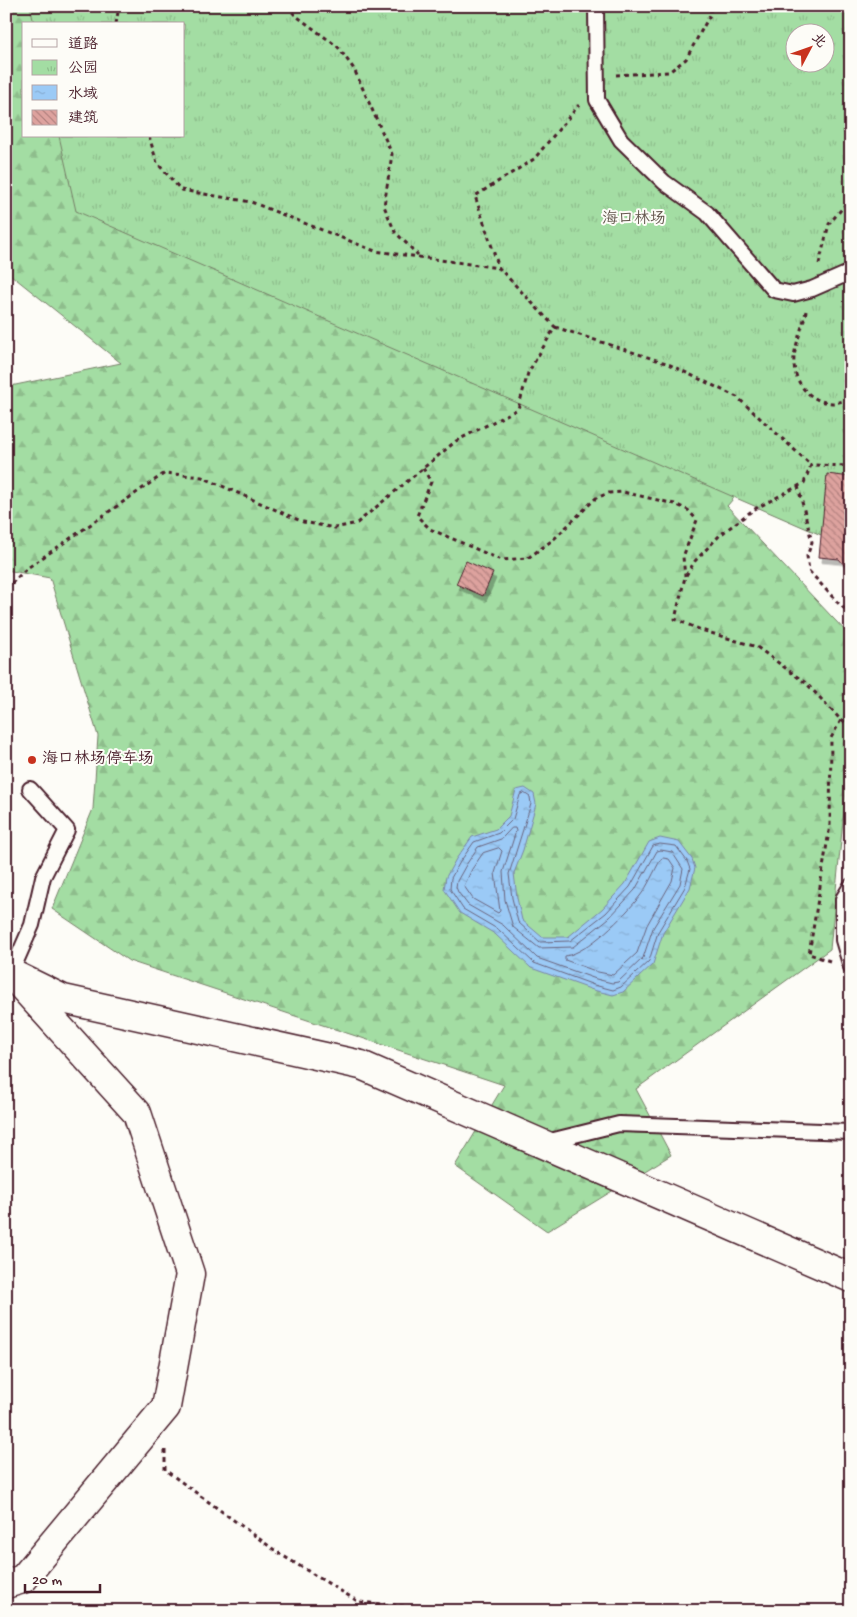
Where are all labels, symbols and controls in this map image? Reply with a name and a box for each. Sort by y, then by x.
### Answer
legend [22,22,185,138]
north arrow [784,22,834,72]
text: 北 [807,30,829,52]
text: 道路 [68,36,98,54]
text: 公园 [68,60,98,78]
text: 水域 [68,86,98,104]
text: 建筑 [68,110,98,128]
park label: 海口林场 [602,209,666,230]
place label: 海口林场停车场 [42,749,154,770]
marker: 海口林场停车场 [26,754,38,766]
scale bar [25,1562,100,1594]
text: 20 m [32,1572,62,1590]

